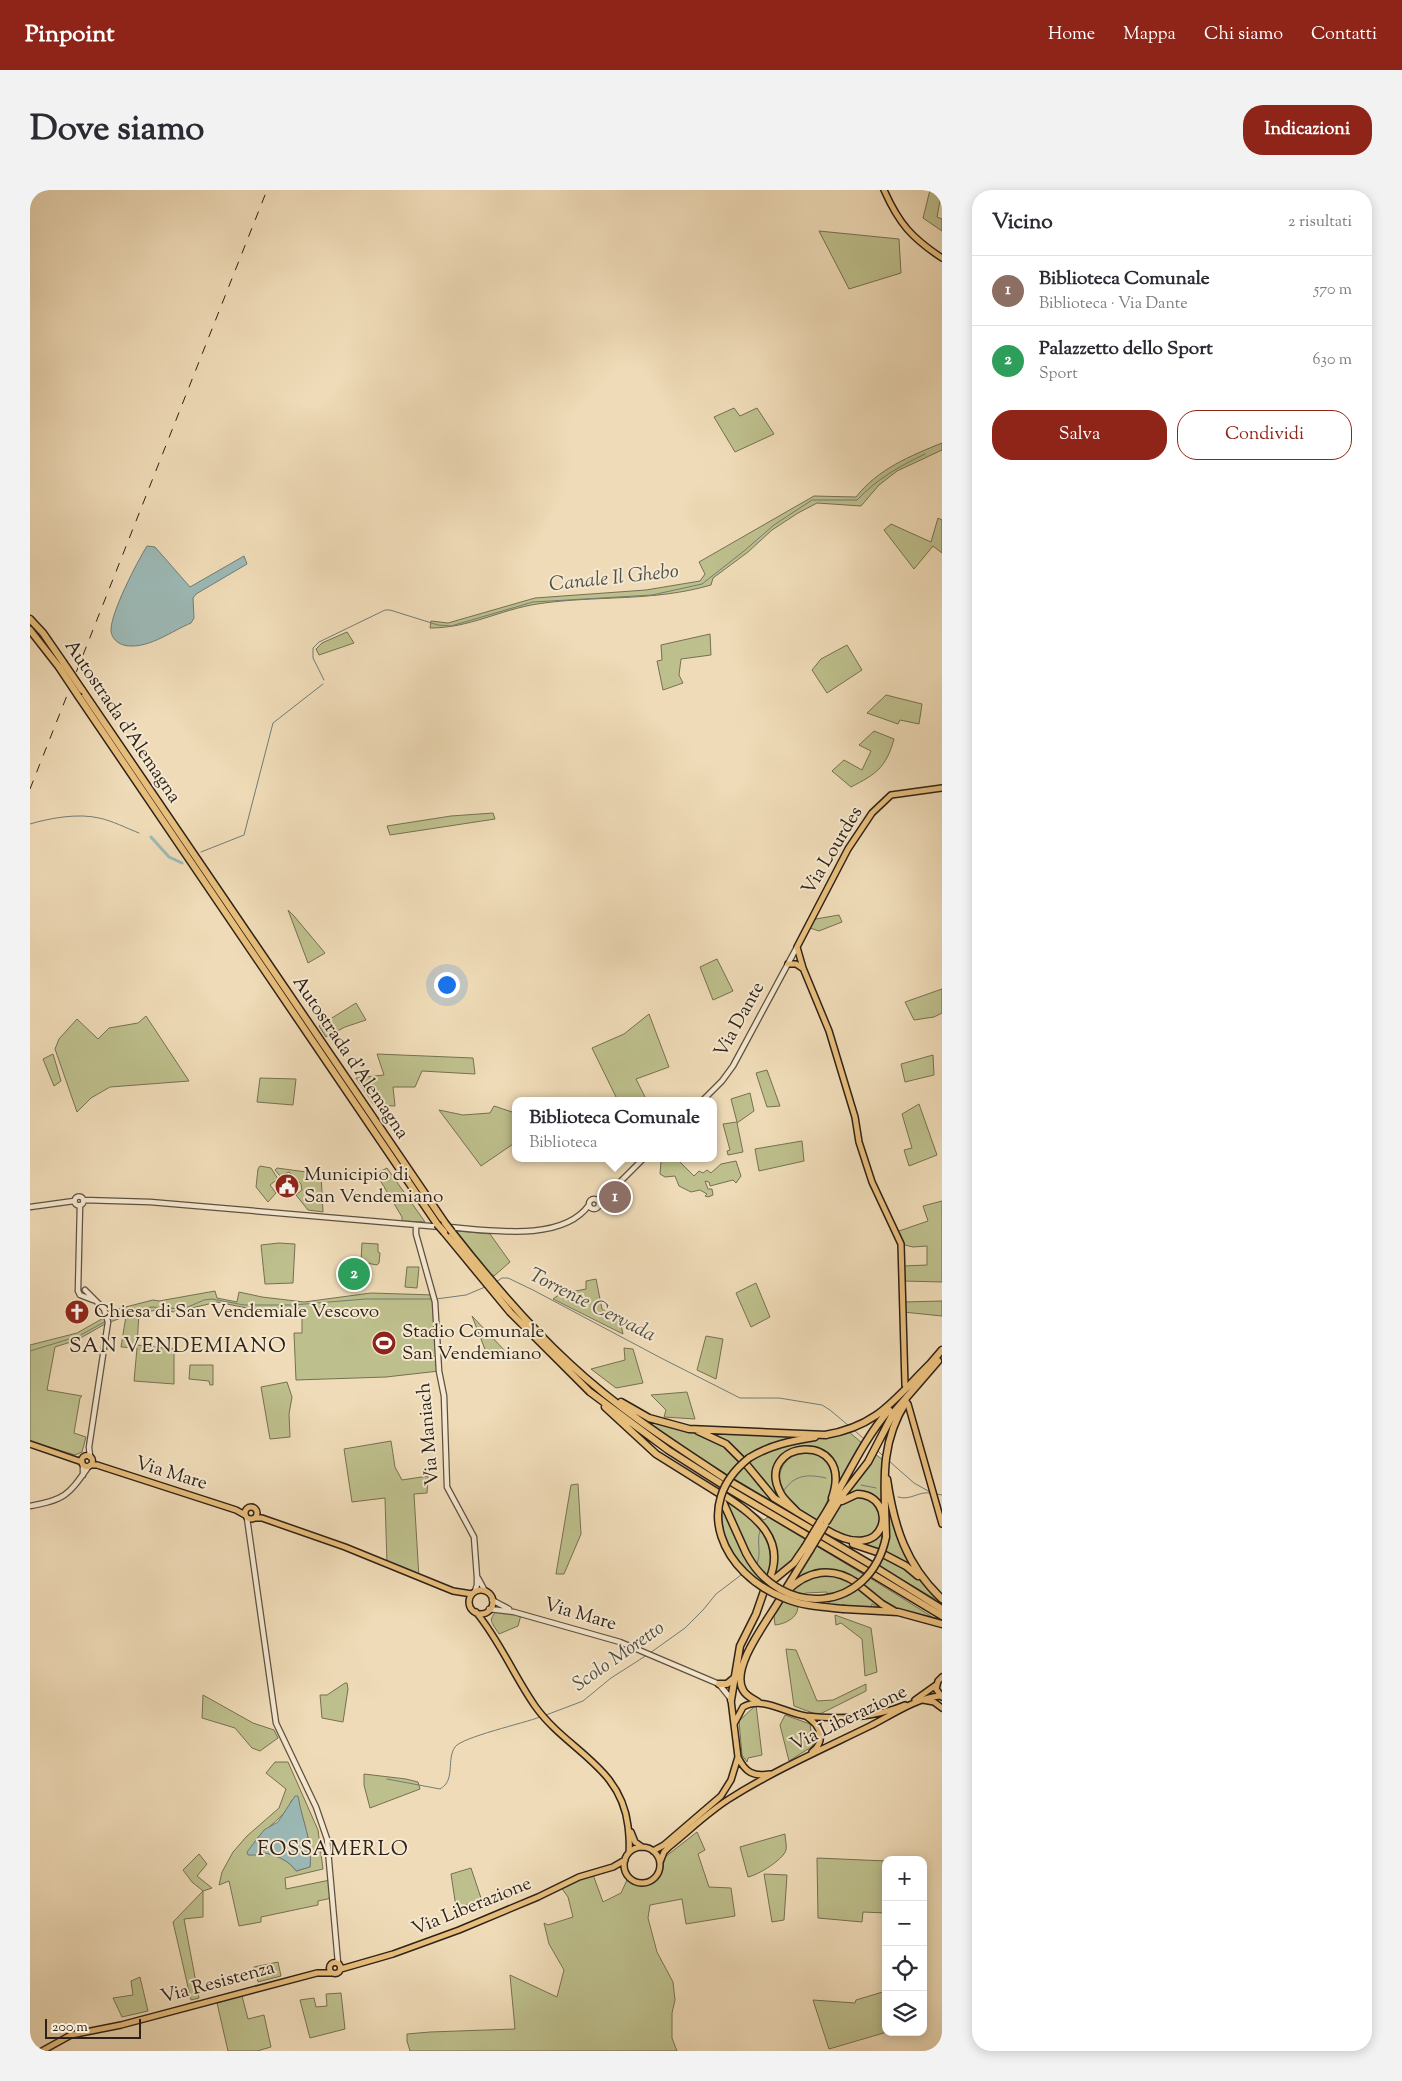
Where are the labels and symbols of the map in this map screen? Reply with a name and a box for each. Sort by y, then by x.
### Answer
water label: Canale Il Ghebo [548,558,680,600]
street label: Autostrada d'Alemagna [57,635,187,809]
street label: Via Lourdes [796,802,870,900]
street label: Autostrada d'Alemagna [285,971,415,1145]
your location [434,972,460,998]
street label: Via Dante [708,977,772,1063]
place label: Municipio di San Vendemiano [304,1162,443,1211]
public building icon: Municipio di San Vendemiano [274,1173,300,1199]
pin: 1 [599,1178,631,1216]
pin: 2 [338,1255,370,1293]
water label: Torrente Cervada [524,1262,660,1350]
church icon: Chiesa di San Vendemiale Vescovo [64,1299,90,1325]
place label: Chiesa di San Vendemiale Vescovo [94,1299,379,1326]
place label: Stadio Comunale San Vendemiano [402,1319,545,1368]
sports icon: Stadio Comunale San Vendemiano [371,1330,397,1356]
district label: SAN VENDEMIANO [69,1332,287,1362]
street label: Via Maniach [411,1381,447,1487]
street label: Via Mare [131,1450,211,1498]
street label: Via Mare [541,1592,620,1638]
water label: Scolo Moretto [567,1614,671,1699]
street label: Via Liberazione [786,1679,912,1759]
district label: FOSSAMERLO [257,1836,409,1865]
street label: Via Liberazione [408,1871,536,1943]
street label: Via Resistenza [158,1955,278,2011]
scale bar [45,2016,141,2039]

